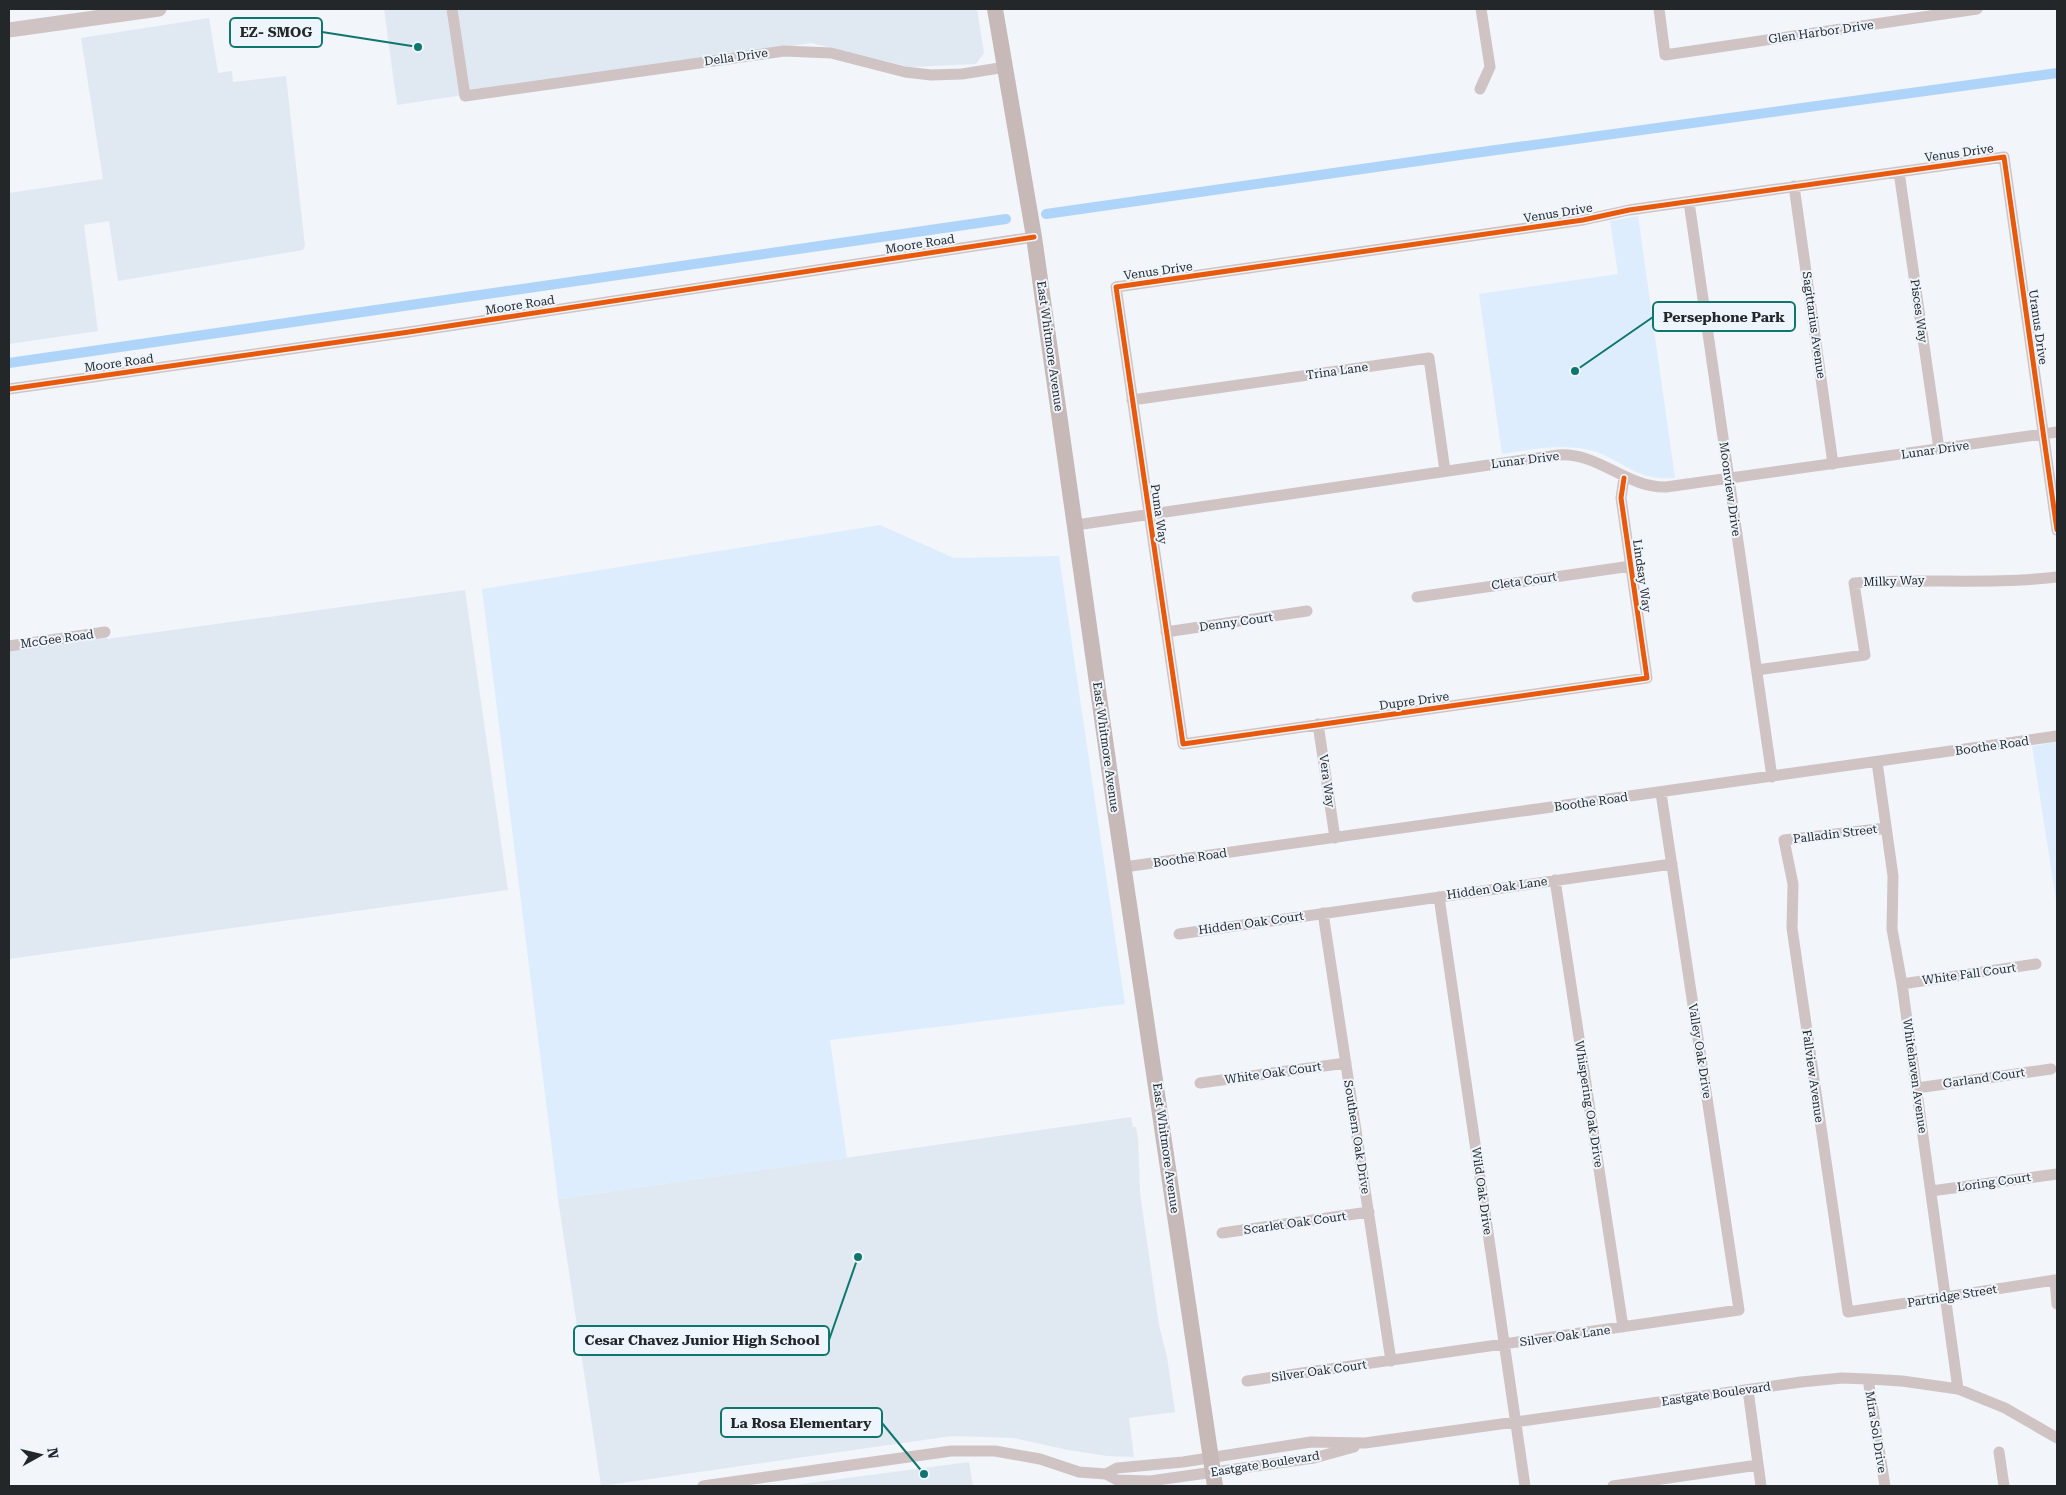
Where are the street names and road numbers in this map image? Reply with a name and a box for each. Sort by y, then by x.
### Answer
street label: Glen Harbor Drive [1768,18,1875,46]
street label: Della Drive [703,46,769,68]
street label: Venus Drive [1924,141,1995,165]
street label: Venus Drive [1523,201,1594,225]
street label: Moore Road [884,232,956,256]
street label: Venus Drive [1123,259,1194,283]
street label: Sagittarius Avenue [1800,270,1829,380]
street label: Pisces Way [1908,278,1931,345]
street label: East Whitmore Avenue [1034,280,1066,413]
street label: Uranus Drive [2026,288,2050,366]
street label: Moore Road [484,293,556,317]
street label: Moore Road [83,351,155,375]
street label: Trina Lane [1305,360,1369,382]
street label: Lunar Drive [1900,438,1970,462]
street label: Moonview Drive [1716,441,1744,538]
street label: Lunar Drive [1490,449,1560,471]
street label: Puma Way [1148,483,1170,546]
street label: Lindsay Way [1630,539,1654,614]
street label: Cleta Court [1490,569,1558,593]
street label: Milky Way [1863,573,1926,589]
street label: Denny Court [1198,610,1274,634]
street label: McGee Road [20,627,95,651]
street label: East Whitmore Avenue [1090,681,1122,814]
street label: Dupre Drive [1378,689,1450,713]
street label: Boothe Road [1954,734,2030,758]
street label: Vera Way [1316,753,1338,809]
street label: Boothe Road [1553,790,1629,814]
street label: Palladin Street [1792,822,1878,846]
street label: Boothe Road [1152,846,1228,870]
street label: Hidden Oak Lane [1446,874,1549,902]
street label: Hidden Oak Court [1197,909,1305,937]
street label: White Fall Court [1921,960,2017,988]
street label: Valley Oak Drive [1686,1002,1714,1100]
street label: Whitehaven Avenue [1900,1018,1930,1135]
street label: Fallview Avenue [1800,1029,1827,1124]
street label: Whispering Oak Drive [1572,1039,1606,1169]
street label: White Oak Court [1224,1059,1323,1087]
street label: Garland Court [1942,1065,2026,1091]
street label: Southern Oak Drive [1341,1079,1373,1195]
street label: East Whitmore Avenue [1150,1082,1182,1215]
street label: Wild Oak Drive [1469,1146,1495,1236]
street label: Loring Court [1956,1170,2032,1194]
street label: Scarlet Oak Court [1243,1209,1348,1237]
street label: Partridge Street [1906,1282,1998,1310]
street label: Silver Oak Lane [1519,1323,1612,1349]
street label: Silver Oak Court [1270,1357,1368,1385]
street label: Eastgate Boulevard [1660,1379,1772,1409]
street label: Mira Sol Drive [1863,1390,1889,1474]
street label: Eastgate Boulevard [1209,1448,1321,1480]

